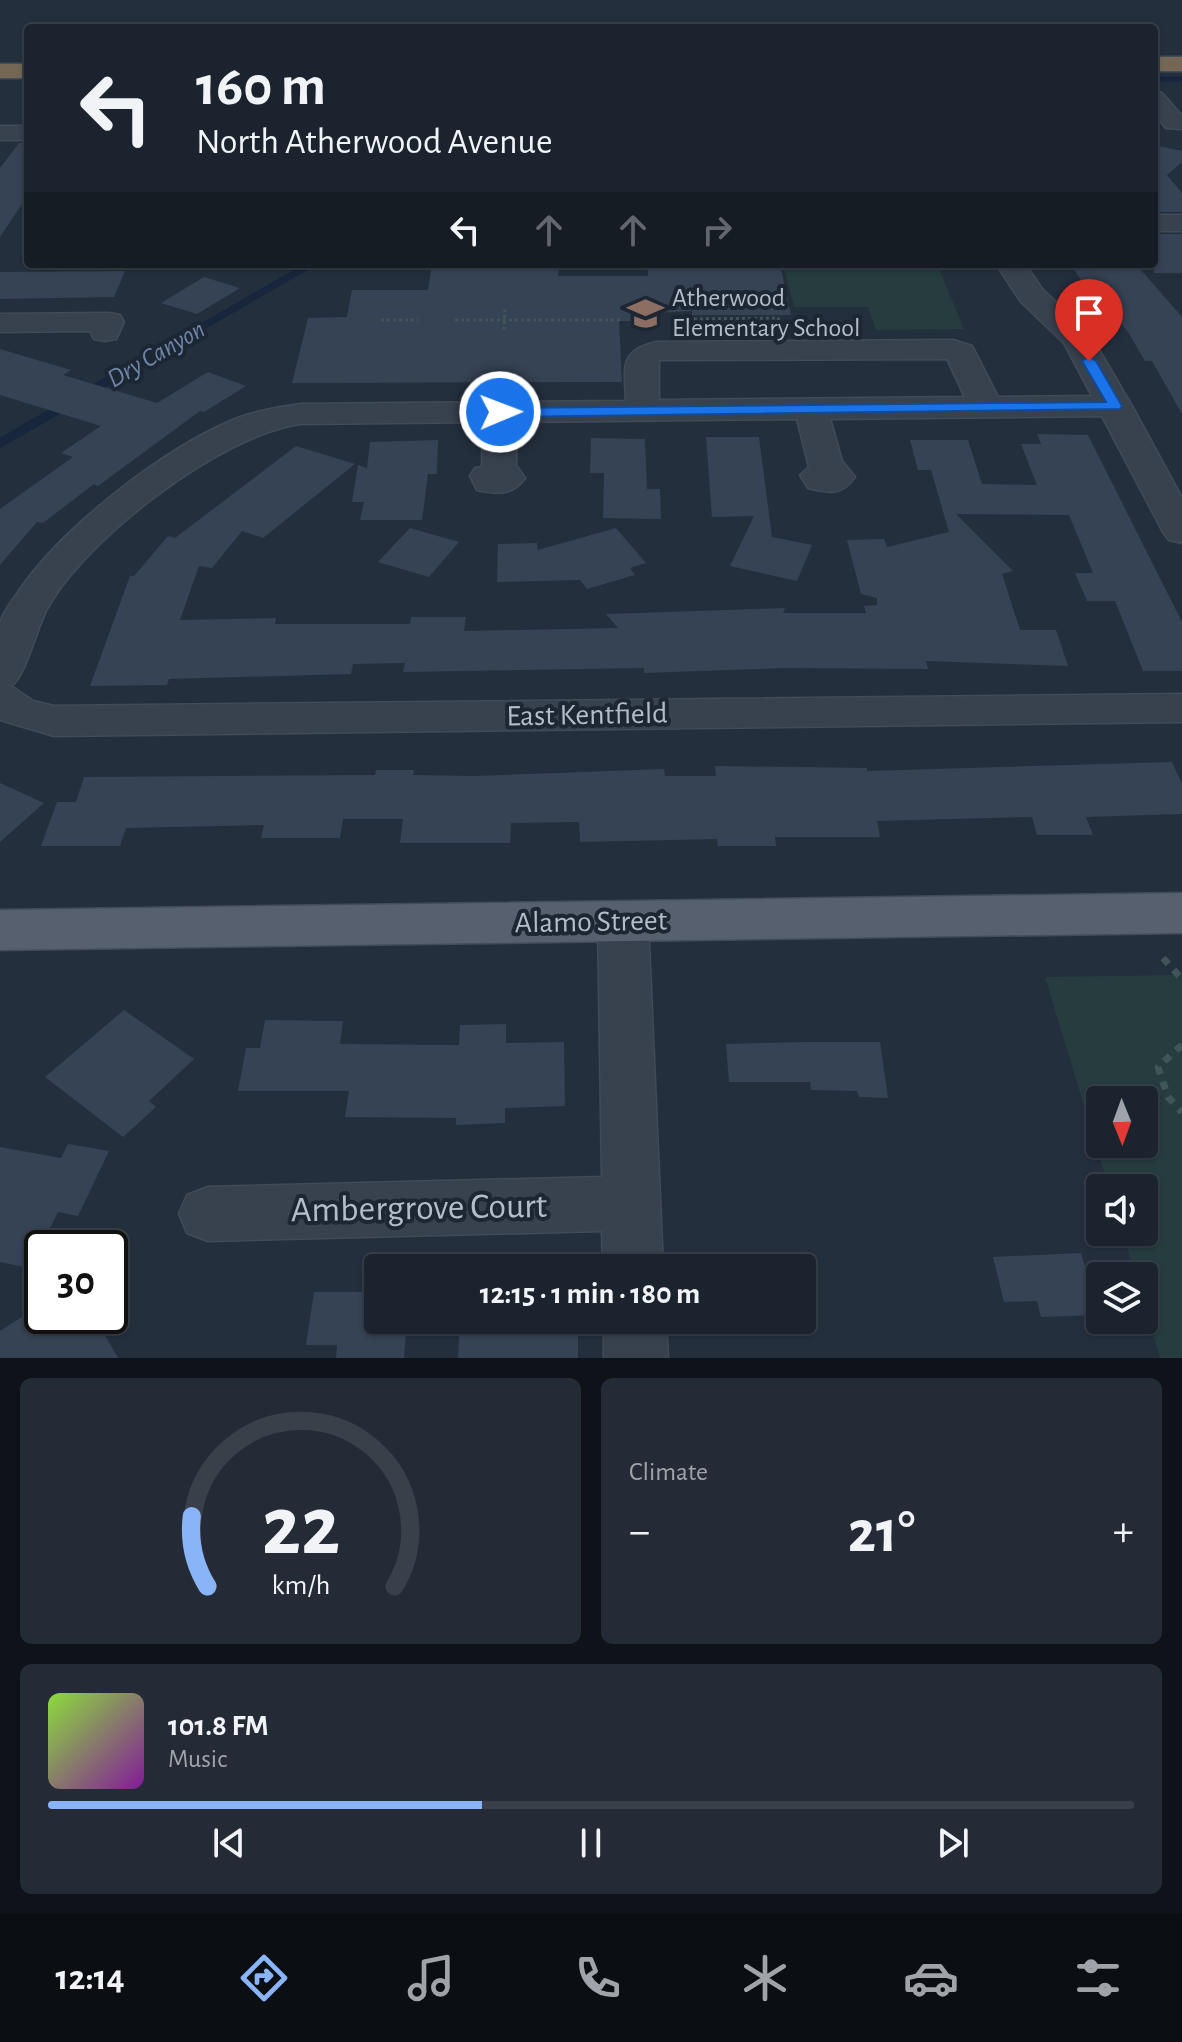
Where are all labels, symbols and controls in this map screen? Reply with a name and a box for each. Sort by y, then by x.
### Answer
icon: left [64,56,168,160]
text: 160 m [196,59,326,115]
text: North Atherwood Avenue [196,124,553,160]
icon: left [443,208,487,252]
icon: ahead [527,208,571,252]
icon: ahead [611,208,655,252]
icon: right [695,208,739,252]
pin [1055,279,1123,361]
place label: Atherwood Elementary School [672,285,861,341]
icon: arrive [1067,291,1111,335]
school or university icon: Atherwood Elementary School [627,294,665,332]
water label: Dry Canyon [103,316,209,392]
position arrow [458,370,542,454]
street label: East Kentfield [506,699,668,731]
street label: Alamo Street [514,906,668,938]
north arrow [1086,1086,1158,1158]
map controls [1086,1086,1158,1334]
button: sound [1086,1174,1158,1246]
street label: Ambergrove Court [291,1188,548,1228]
speed limit sign: 30 [24,1230,128,1334]
button: layers [1086,1262,1158,1334]
text: 12:15 · 1 min · 180 m [480,1279,700,1309]
text: Climate [629,1459,708,1485]
text: 22 [261,1486,340,1570]
text: 21° [848,1503,915,1563]
text: − [629,1510,650,1554]
text: + [1113,1510,1134,1554]
text: km/h [271,1571,330,1600]
text: 101.8 FM [168,1711,269,1741]
text: Music [168,1746,227,1772]
icon: previous [207,1821,251,1865]
icon: pause [569,1821,613,1865]
icon: next [931,1821,975,1865]
icon: directions [236,1950,292,2006]
icon: music [403,1950,459,2006]
icon: phone [570,1950,626,2006]
icon: climate [737,1950,793,2006]
icon: car [903,1950,959,2006]
icon: filters [1070,1950,1126,2006]
text: 12:14 [55,1960,125,1996]

